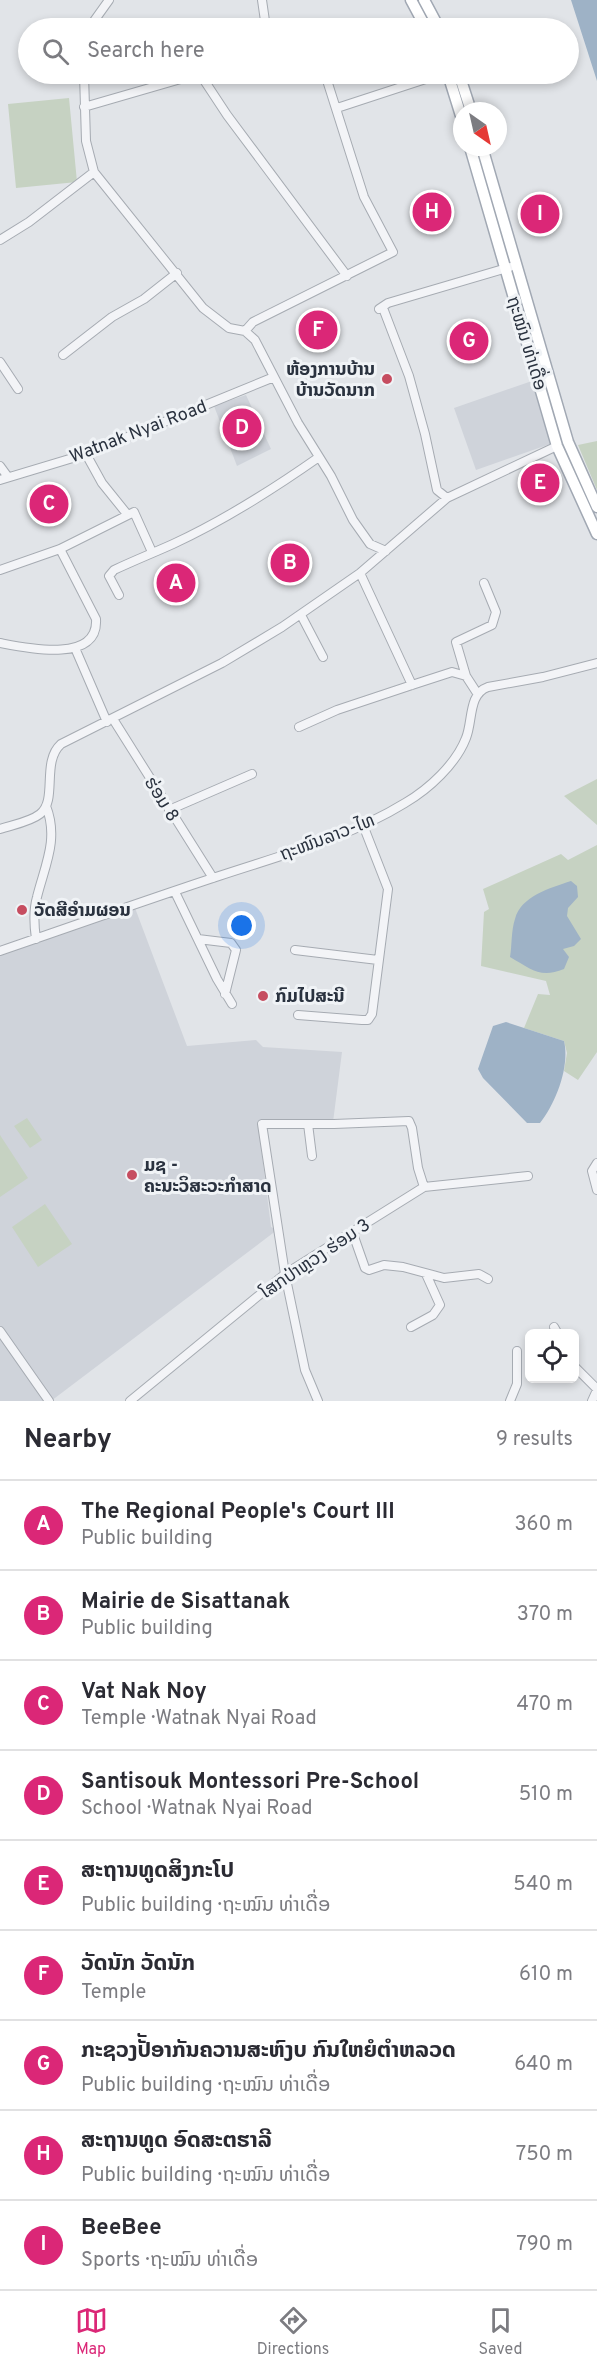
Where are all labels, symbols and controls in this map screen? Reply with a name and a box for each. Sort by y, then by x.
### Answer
search box [18,18,579,84]
icon: search [39,35,72,68]
text: Search here [87,38,205,65]
north arrow [453,102,507,156]
pin: H [412,190,452,234]
pin: I [520,192,560,236]
street label: ຖະໝົນ ທ່າເດື່ອ [500,292,555,393]
pin: F [298,308,338,352]
pin: G [450,318,488,364]
place label: ຫ້ອງການບ້ານ ບ້ານວັດນາກ [286,359,375,403]
marker: ຫ້ອງການບ້ານ ບ້ານວັດນາກ [380,372,394,386]
street label: Watnak Nyai Road [67,396,210,469]
pin: D [222,406,262,450]
pin: E [520,460,560,506]
pin: C [29,482,68,526]
pin: B [270,540,310,586]
pin: A [156,560,195,606]
street label: ຮ່ອມ 8 [138,773,183,826]
street label: ຖະໜົນລາວ-ໄທ [277,810,378,867]
place label: ວັດສີອຳມຜອນ [34,900,131,923]
marker: ວັດສີອຳມຜອນ [15,903,29,917]
your location [227,911,256,940]
place label: ກົມໄປສະນີ [275,986,345,1009]
marker: ກົມໄປສະນີ [256,989,270,1003]
place label: ມຊ - ຄະນະວິສະວະກຳສາດ [144,1155,271,1199]
marker: ມຊ - ຄະນະວິສະວະກຳສາດ [125,1168,139,1182]
street label: ໂສກປ່າຫຼວງ ຮ່ອມ 3 [256,1214,375,1305]
map controls [525,1329,579,1383]
button: locate [525,1329,579,1383]
text: Nearby [24,1424,112,1457]
text: 9 results [496,1427,573,1453]
text: The Regional People's Court III [81,1499,395,1526]
text: A [36,1512,51,1538]
text: 360 m [515,1512,573,1538]
text: Public building [81,1526,213,1552]
text: Mairie de Sisattanak [81,1589,290,1616]
text: B [37,1602,50,1628]
text: 370 m [517,1602,573,1628]
text: Public building [81,1616,213,1642]
text: Vat Nak Noy [81,1679,207,1706]
text: C [37,1692,50,1718]
text: 470 m [516,1692,573,1718]
text: Temple · Watnak Nyai Road [81,1706,317,1732]
text: Santisouk Montessori Pre-School [81,1769,419,1796]
text: D [36,1782,51,1808]
text: 510 m [519,1782,573,1808]
text: School · Watnak Nyai Road [81,1796,312,1822]
text: ສະຖານທູດສິງກະໂປ [81,1858,234,1885]
text: E [37,1872,50,1898]
text: 540 m [513,1872,573,1898]
text: Public building · ຖະໝົນ ທ່າເດື່ອ [81,1893,330,1919]
text: ວັດນັກ ວັດນັກ [81,1951,195,1978]
text: F [38,1962,49,1988]
text: 610 m [519,1962,573,1988]
text: Temple [81,1980,146,2006]
text: ກະຊວງປັັອາກັນຄວານສະຫົງບ ກົນໃຫຍໍຕຳຫລວດ [81,2038,456,2065]
text: G [37,2052,50,2078]
text: 640 m [514,2052,573,2078]
text: Public building · ຖະໝົນ ທ່າເດື່ອ [81,2073,330,2099]
text: ສະຖານທູດ ອົດສະຕຮາລີ [81,2128,272,2155]
text: H [36,2142,51,2168]
text: 750 m [516,2142,573,2168]
text: Public building · ຖະໝົນ ທ່າເດື່ອ [81,2163,330,2189]
text: BeeBee [81,2215,161,2242]
text: I [41,2232,46,2258]
text: 790 m [516,2232,573,2258]
text: Sports · ຖະໝົນ ທ່າເດື່ອ [81,2248,258,2274]
tab: Map [75,2304,108,2360]
tab: Directions [257,2304,329,2360]
tab: Saved [478,2304,522,2360]

